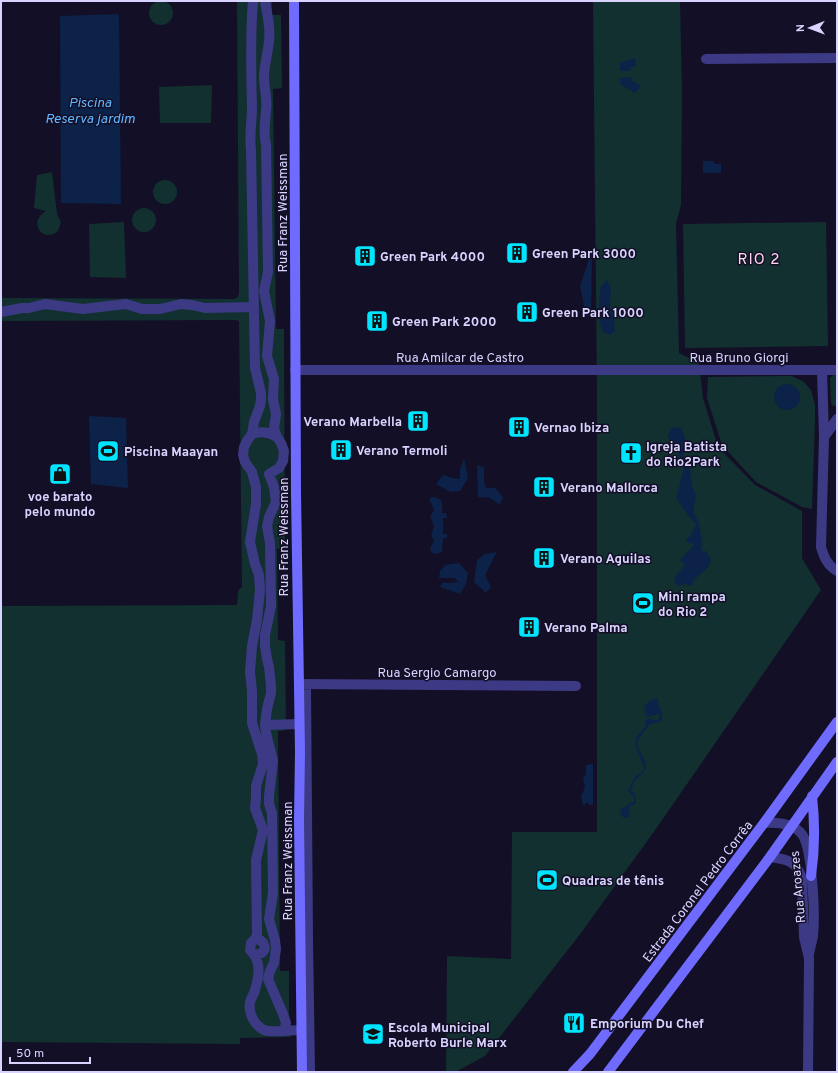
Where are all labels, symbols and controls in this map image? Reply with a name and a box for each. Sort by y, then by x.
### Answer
north arrow [790,8,830,48]
text: N [794,24,808,32]
water label: Piscina Reserva jardim [45,95,135,128]
street label: Rua Franz Weissman [276,153,292,273]
building icon: Green Park 3000 [504,240,530,266]
building icon: Green Park 4000 [352,243,378,269]
place label: Green Park 3000 [532,247,636,263]
place label: Green Park 4000 [380,250,485,266]
district label: RIO 2 [738,251,780,270]
building icon: Green Park 1000 [514,299,540,325]
place label: Green Park 1000 [542,306,644,322]
building icon: Green Park 2000 [364,308,390,334]
place label: Green Park 2000 [392,315,497,331]
street label: Rua Amilcar de Castro [396,351,524,367]
street label: Rua Bruno Giorgi [689,351,789,367]
building icon: Verano Marbella [405,408,431,434]
building icon: Vernao Ibiza [506,414,532,440]
place label: Verano Marbella [303,415,402,431]
place label: Vernao Ibiza [534,421,609,437]
building icon: Verano Termoli [328,437,354,463]
sports icon: Piscina Maayan [95,438,121,464]
church icon: Igreja Batista do Rio2Park [618,440,644,466]
place label: Igreja Batista do Rio2Park [646,440,727,471]
place label: Verano Termoli [356,444,447,460]
place label: Piscina Maayan [124,445,218,461]
shop icon: voe barato pelo mundo [47,461,73,487]
building icon: Verano Mallorca [531,474,557,500]
street label: Rua Franz Weissman [277,477,293,597]
place label: Verano Mallorca [560,481,658,497]
place label: voe barato pelo mundo [25,490,95,521]
building icon: Verano Aguilas [531,545,557,571]
place label: Verano Aguilas [560,552,651,568]
sports icon: Mini rampa do Rio 2 [630,590,656,616]
place label: Mini rampa do Rio 2 [658,590,726,621]
building icon: Verano Palma [516,614,542,640]
place label: Verano Palma [544,621,628,637]
street label: Rua Sergio Camargo [378,666,496,682]
street label: Rua Franz Weissman [281,801,297,921]
street label: Estrada Coronel Pedro Corrêa [640,818,757,966]
street label: Rua Aroazes [788,850,810,924]
sports icon: Quadras de tênis [534,867,560,893]
place label: Quadras de tênis [562,874,664,890]
restaurant icon: Emporium Du Chef [561,1010,587,1036]
place label: Emporium Du Chef [590,1017,704,1033]
school or university icon: Escola Municipal Roberto Burle Marx [360,1021,386,1047]
place label: Escola Municipal Roberto Burle Marx [388,1021,507,1052]
scale bar [10,1039,90,1065]
text: 50 m [16,1046,44,1062]

